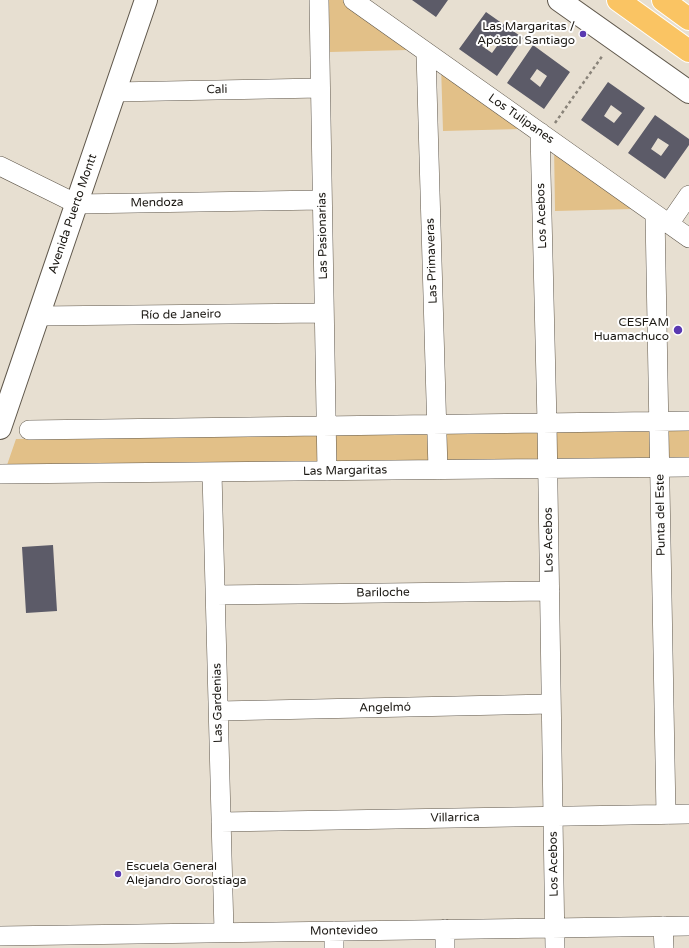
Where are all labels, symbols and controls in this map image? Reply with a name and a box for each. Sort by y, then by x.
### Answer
place label: Las Margaritas / Apóstol Santiago [477,20,575,48]
marker: Las Margaritas / Apóstol Santiago [578,29,588,39]
street label: Cali [206,83,228,97]
street label: Los Tulipanes [485,91,557,147]
street label: Avenida Puerto Montt [46,152,100,276]
street label: Los Acebos [534,183,550,249]
street label: Las Pasionarias [315,192,331,280]
street label: Mendoza [130,195,184,211]
street label: Las Primaveras [423,218,441,304]
street label: Río de Janeiro [141,307,221,323]
place label: CESFAM Huamachuco [594,316,669,344]
marker: CESFAM Huamachuco [672,324,684,336]
street label: Las Margaritas [303,463,387,479]
street label: Punta del Este [653,474,669,556]
street label: Los Acebos [541,507,557,573]
street label: Bariloche [356,585,410,601]
street label: Las Gardenias [210,663,226,743]
street label: Angelmó [359,700,411,716]
street label: Villarrica [430,810,480,826]
street label: Los Acebos [546,831,562,897]
place label: Escuela General Alejandro Gorostiaga [126,860,247,888]
marker: Escuela General Alejandro Gorostiaga [113,869,123,879]
street label: Montevideo [310,923,378,939]

